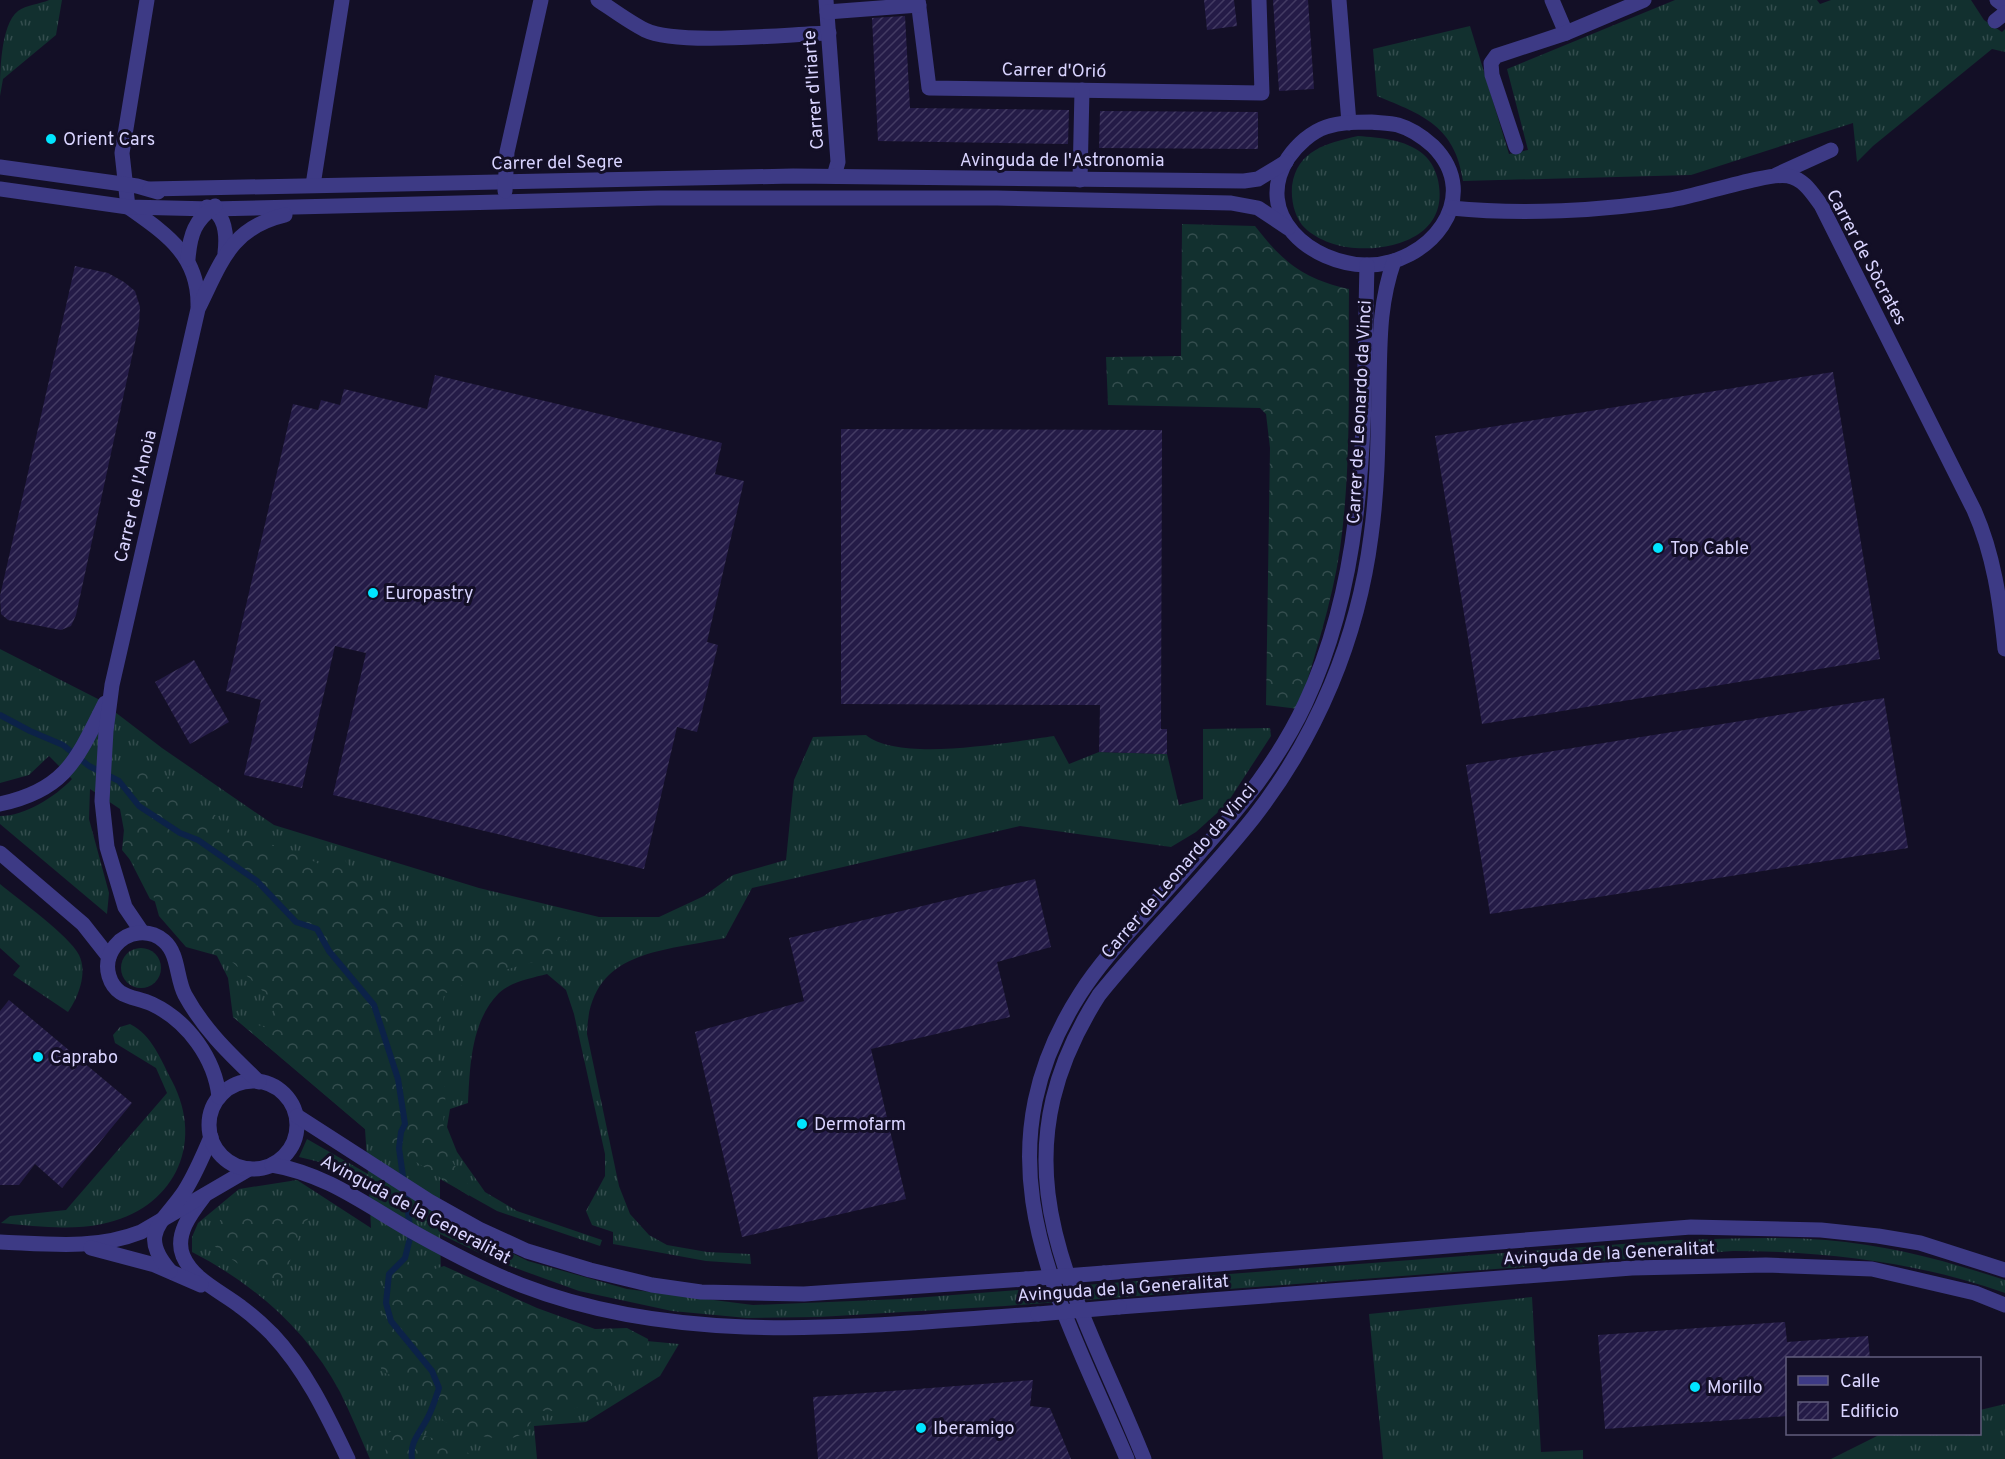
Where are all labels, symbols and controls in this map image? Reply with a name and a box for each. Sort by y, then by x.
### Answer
street label: Carrer d'Iriarte [799,29,830,150]
street label: Carrer d'Orió [1001,59,1106,84]
place label: Orient Cars [63,129,155,152]
marker: Orient Cars [44,132,58,146]
street label: Avinguda de l'Astronomia [960,150,1164,173]
street label: Carrer del Segre [491,151,623,176]
street label: Carrer de Sòcrates [1820,186,1911,330]
street label: Carrer de Leonardo da Vinci [1343,300,1378,525]
street label: Carrer de l'Anoia [110,428,163,565]
place label: Top Cable [1670,538,1749,561]
marker: Top Cable [1651,541,1665,555]
place label: Europastry [385,583,473,606]
marker: Europastry [366,586,380,600]
street label: Carrer de Leonardo da Vinci [1097,780,1261,964]
place label: Caprabo [50,1047,118,1070]
marker: Caprabo [31,1050,45,1064]
place label: Dermofarm [814,1114,906,1137]
marker: Dermofarm [795,1117,809,1131]
street label: Avinguda de la Generalitat [316,1150,515,1270]
street label: Avinguda de la Generalitat [1502,1237,1716,1272]
street label: Avinguda de la Generalitat [1016,1271,1230,1308]
legend [1786,1357,1981,1435]
text: Calle [1840,1371,1880,1394]
place label: Morillo [1707,1377,1762,1400]
marker: Morillo [1688,1380,1702,1394]
text: Edificio [1840,1401,1899,1424]
place label: Iberamigo [933,1418,1015,1441]
marker: Iberamigo [914,1421,928,1435]

